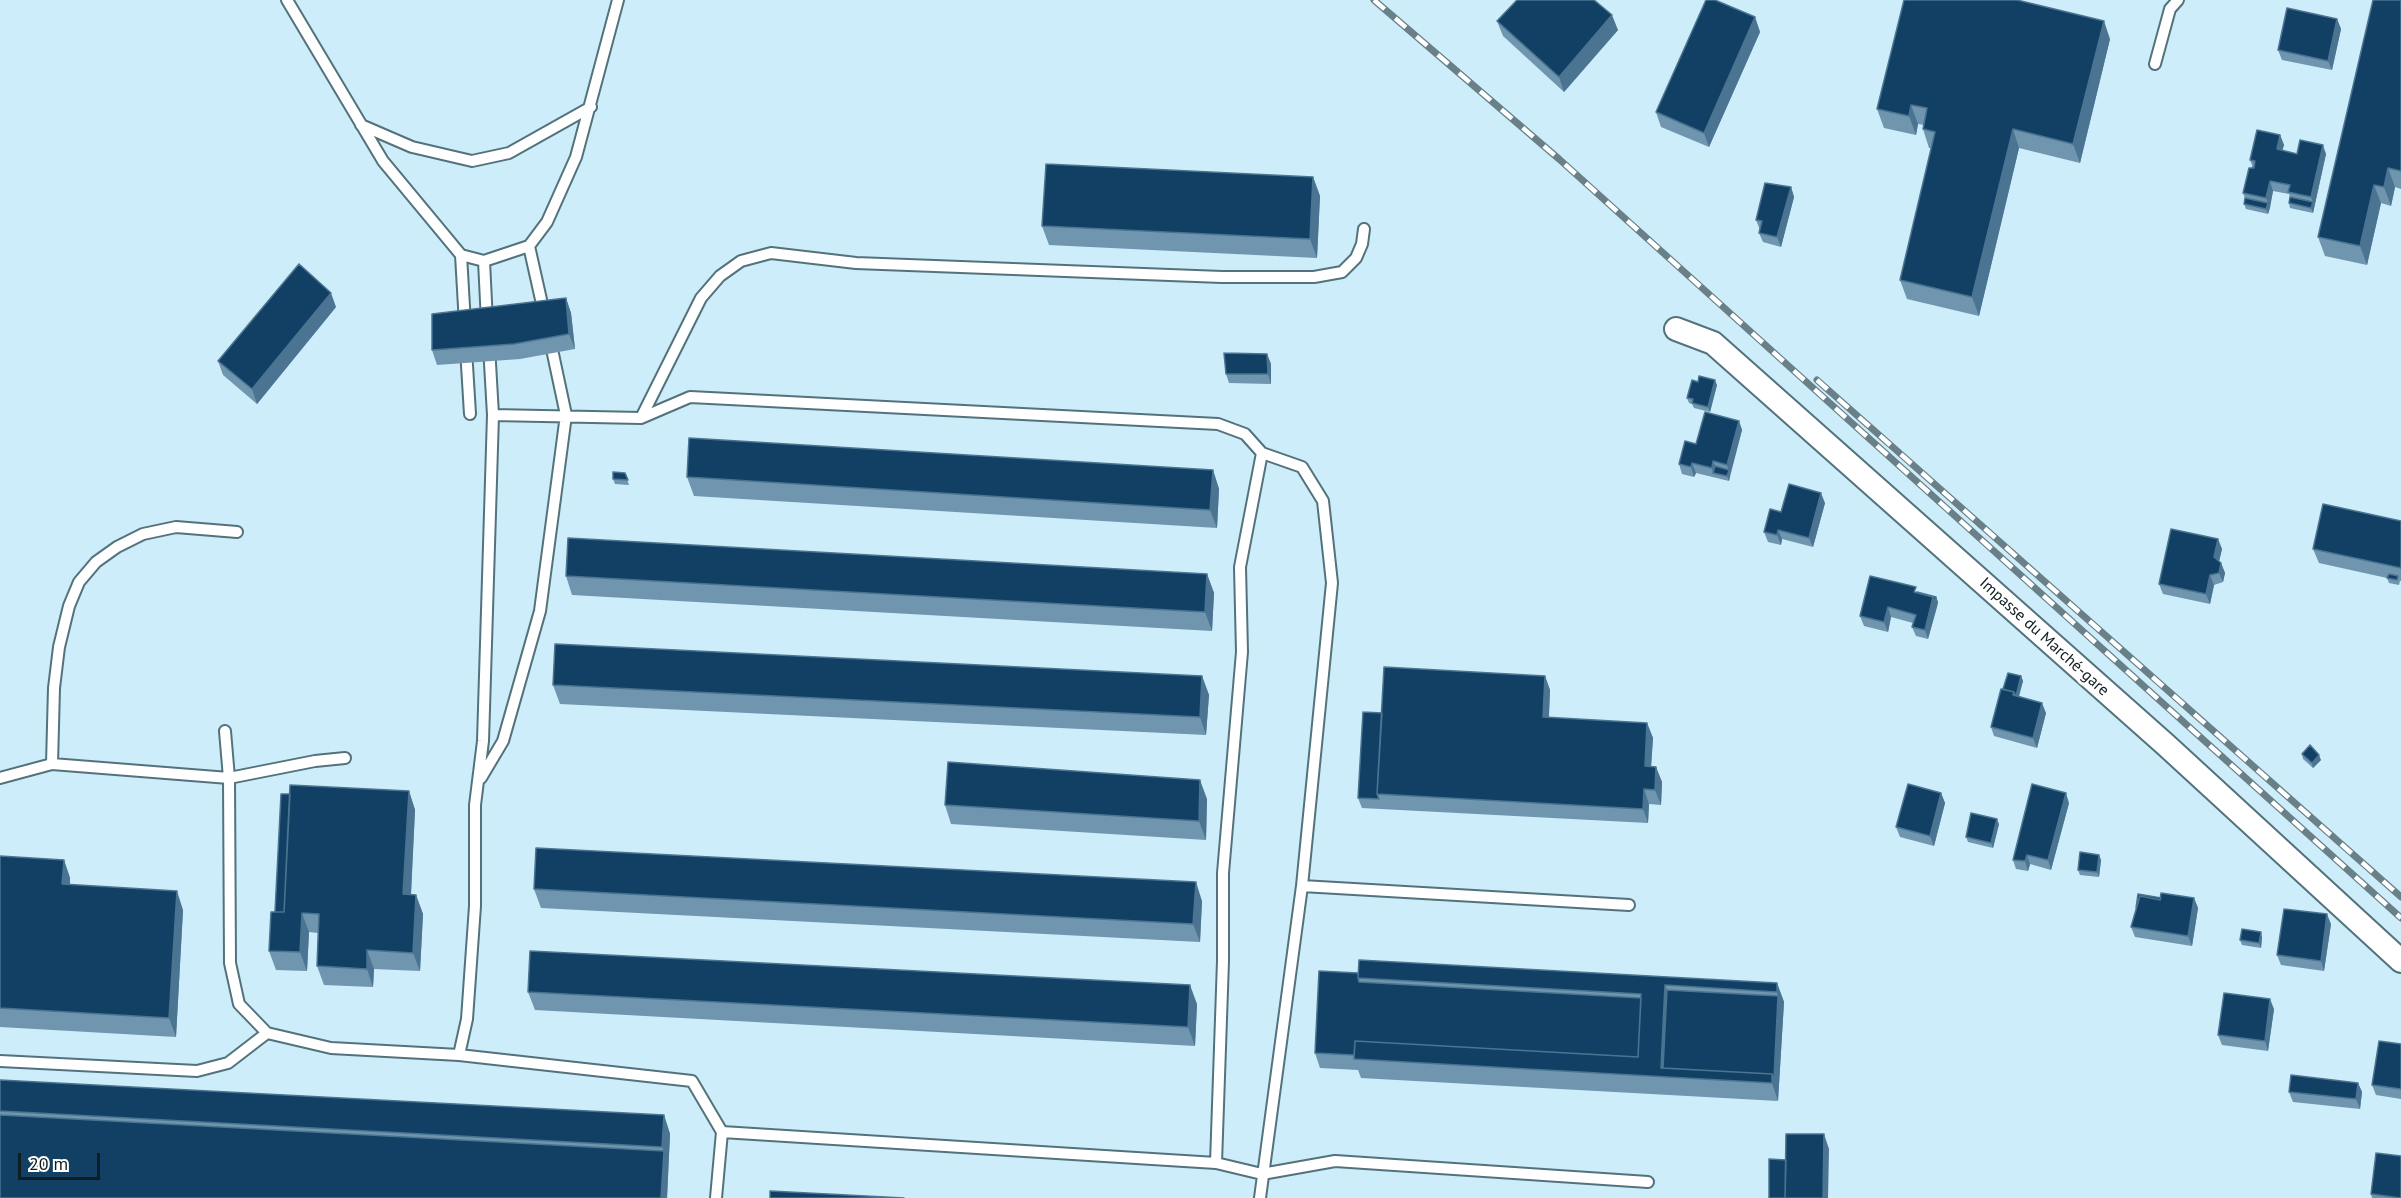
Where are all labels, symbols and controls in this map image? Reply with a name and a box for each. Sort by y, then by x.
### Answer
street label: Impasse du Marché-gare [1975,574,2113,700]
scale bar [21,1141,104,1179]
text: 20 m [29,1152,68,1175]

